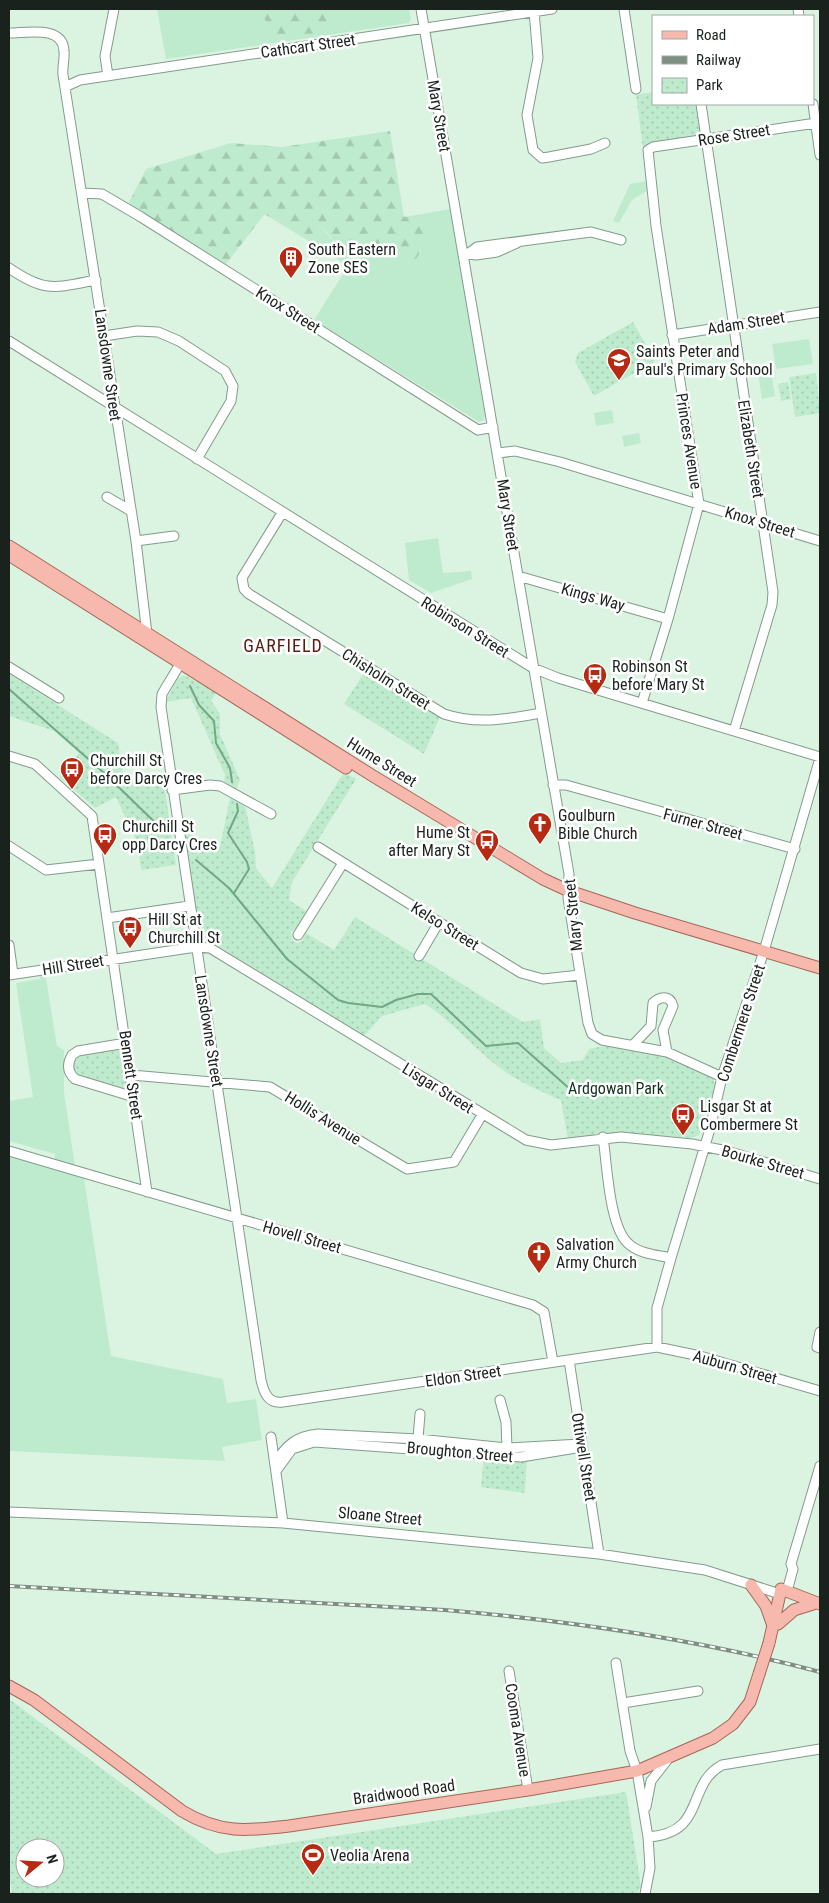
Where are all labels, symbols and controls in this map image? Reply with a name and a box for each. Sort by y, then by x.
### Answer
legend [652,15,814,105]
text: Road [696,26,726,44]
street label: Cathcart Street [259,30,357,62]
text: Railway [696,51,741,69]
text: Park [696,76,723,94]
street label: Mary Street [423,79,455,154]
street label: Rose Street [697,120,772,150]
place label: South Eastern Zone SES [308,240,396,277]
building icon: South Eastern Zone SES [278,245,304,279]
street label: Knox Street [252,283,324,337]
street label: Adam Street [706,307,786,338]
street label: Lansdowne Street [91,308,125,423]
place label: Saints Peter and Paul's Primary School [636,342,773,379]
school or university icon: Saints Peter and Paul's Primary School [606,347,632,381]
street label: Princes Avenue [672,392,706,490]
street label: Elizabeth Street [734,399,768,500]
street label: Mary Street [493,478,523,553]
street label: Knox Street [723,502,798,542]
street label: Kings Way [559,579,627,615]
street label: Robinson Street [418,592,513,662]
district label: GARFIELD [243,635,323,656]
street label: Chisholm Street [338,644,434,714]
place label: Robinson St before Mary St [612,657,705,694]
bus stop icon: Robinson St before Mary St [582,662,608,696]
street label: Hume Street [344,733,420,791]
place label: Churchill St before Darcy Cres [90,751,202,788]
bus stop icon: Churchill St before Darcy Cres [59,756,85,790]
street label: Furner Street [661,804,745,844]
place label: Goulburn Bible Church [558,806,638,843]
church icon: Goulburn Bible Church [527,811,553,845]
place label: Churchill St opp Darcy Cres [122,817,217,854]
bus stop icon: Churchill St opp Darcy Cres [92,822,118,856]
place label: Hume St after Mary St [388,823,470,860]
bus stop icon: Hume St after Mary St [474,828,500,862]
street label: Mary Street [560,878,586,952]
street label: Kelso Street [408,898,483,954]
place label: Hill St at Churchill St [148,910,220,947]
bus stop icon: Hill St at Churchill St [117,915,143,949]
street label: Hill Street [41,951,105,979]
street label: Combermere Street [713,962,769,1084]
street label: Lansdowne Street [191,974,227,1089]
street label: Bennett Street [115,1029,147,1121]
street label: Lisgar Street [399,1059,477,1117]
park label: Ardgowan Park [568,1079,665,1098]
street label: Hollis Avenue [281,1087,365,1149]
place label: Lisgar St at Combermere St [700,1097,798,1134]
bus stop icon: Lisgar St at Combermere St [670,1102,696,1136]
street label: Bourke Street [719,1141,807,1183]
street label: Hovell Street [261,1217,344,1257]
place label: Salvation Army Church [556,1235,637,1272]
church icon: Salvation Army Church [526,1240,552,1274]
street label: Auburn Street [691,1346,779,1388]
street label: Eldon Street [424,1361,502,1391]
street label: Ottiwell Street [568,1411,600,1503]
street label: Broughton Street [406,1438,514,1466]
street label: Sloane Street [337,1503,423,1529]
street label: Cooma Avenue [501,1682,535,1778]
street label: Braidwood Road [352,1775,456,1809]
north arrow [15,1838,65,1888]
sports icon: Veolia Arena [300,1842,326,1876]
place label: Veolia Arena [330,1846,410,1865]
text: N [43,1852,61,1866]

